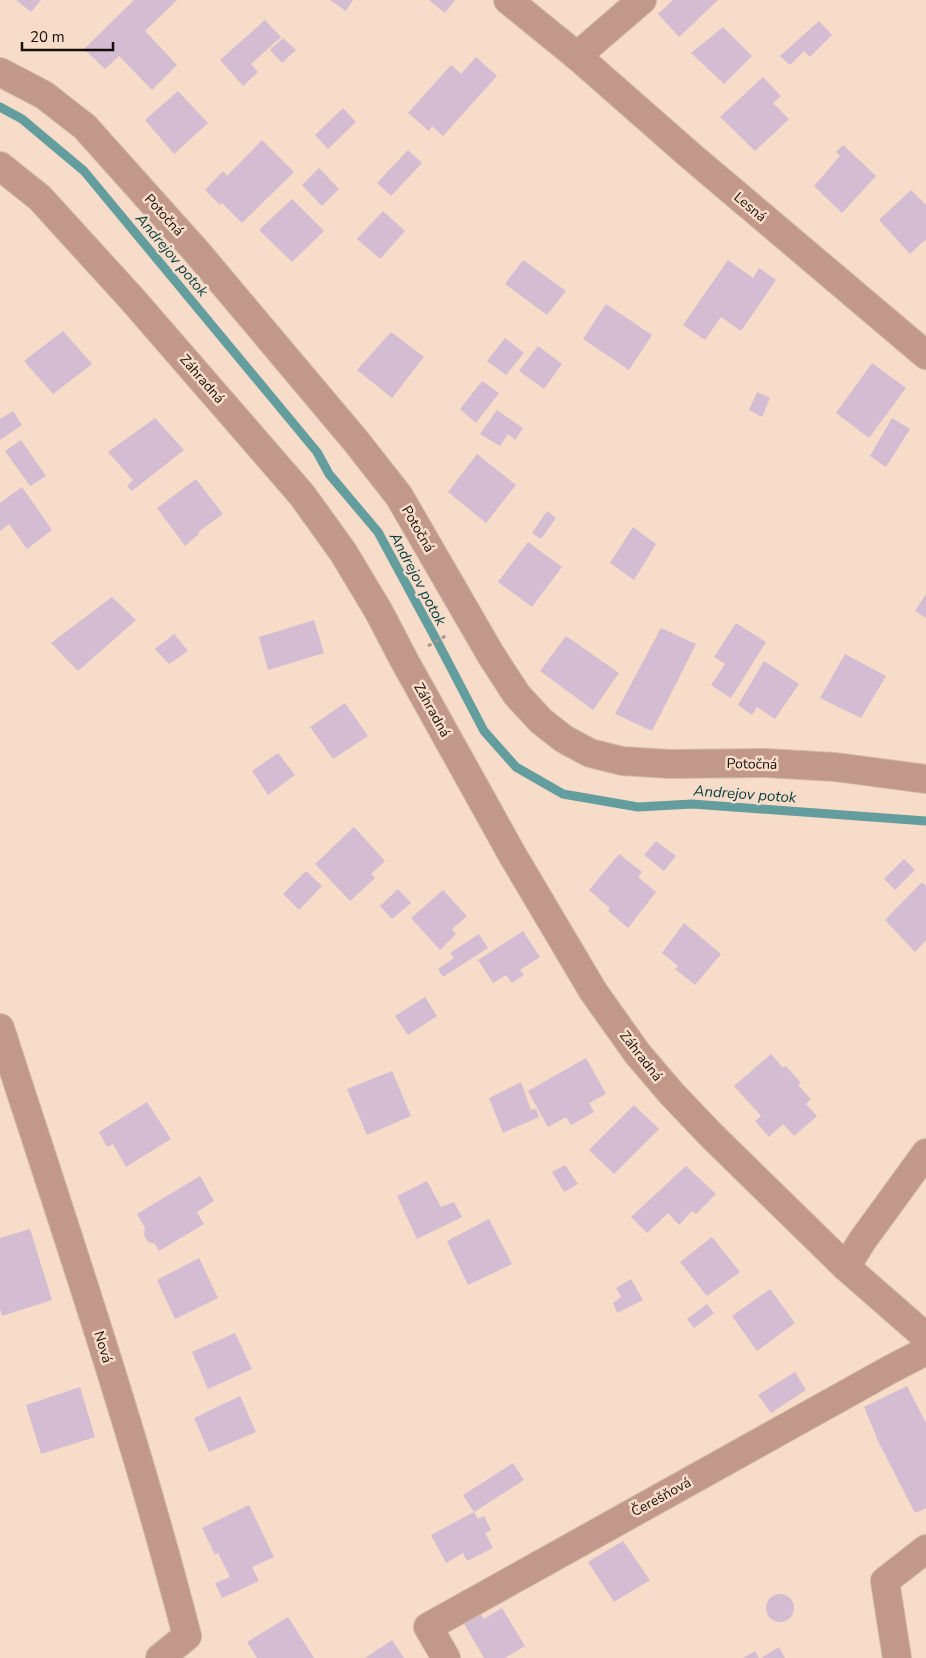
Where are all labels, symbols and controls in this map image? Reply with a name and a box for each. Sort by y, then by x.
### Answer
scale bar [22,20,114,52]
text: 20 m [30,27,65,47]
street label: Lesná [730,188,770,226]
street label: Potočná [140,190,188,240]
water label: Andrejov potok [131,208,213,301]
street label: Záhradná [175,350,229,408]
street label: Potočná [397,502,439,556]
water label: Andrejov potok [385,528,451,630]
street label: Záhradná [409,679,455,741]
street label: Potočná [726,754,778,774]
water label: Andrejov potok [692,780,797,808]
street label: Záhradná [615,1027,667,1085]
street label: Nová [89,1329,117,1365]
street label: Čerešňová [628,1473,694,1521]

